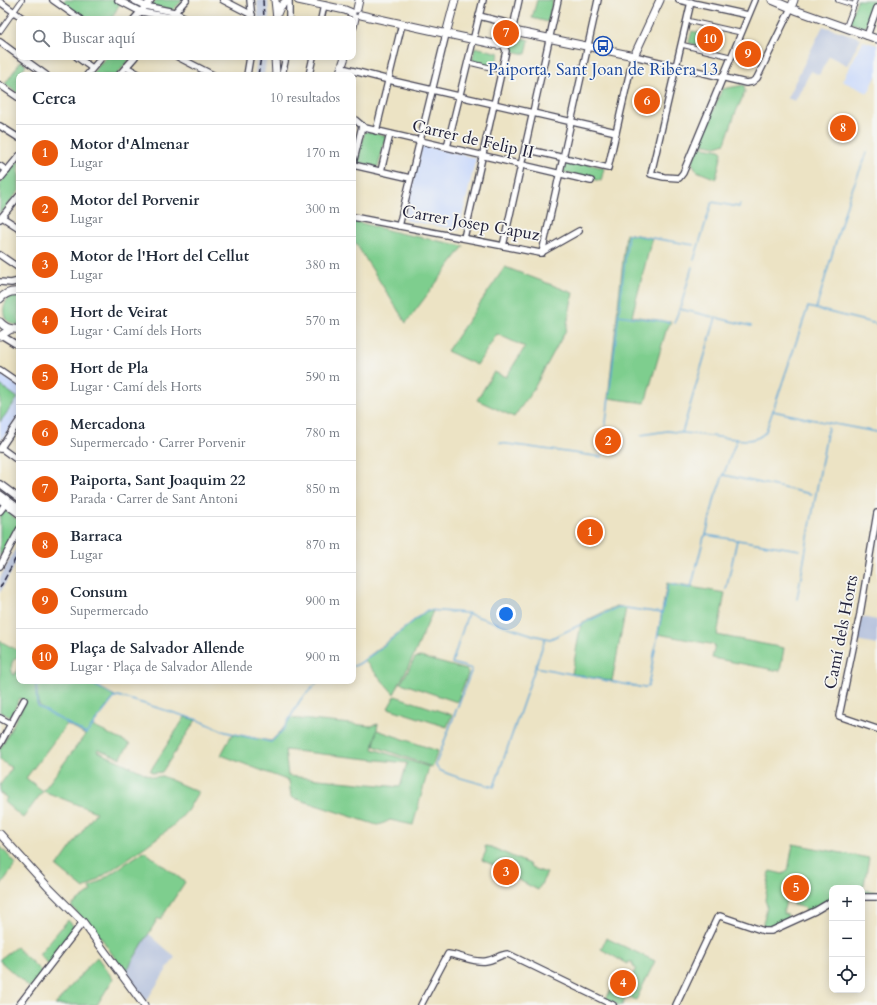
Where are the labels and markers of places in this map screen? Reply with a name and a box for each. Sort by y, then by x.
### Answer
pin: 7 [493,18,519,48]
pin: 10 [697,24,723,54]
bus stop icon: Paiporta, Sant Joan de Ribera 13 [592,35,614,57]
pin: 9 [735,39,761,69]
place label: Paiporta, Sant Joan de Ribera 13 [488,58,718,81]
pin: 6 [634,86,660,116]
pin: 8 [830,113,856,143]
pin: 2 [595,426,621,456]
pin: 1 [577,517,603,547]
pin: 3 [493,857,519,887]
pin: 5 [783,873,809,903]
pin: 4 [610,968,636,998]

